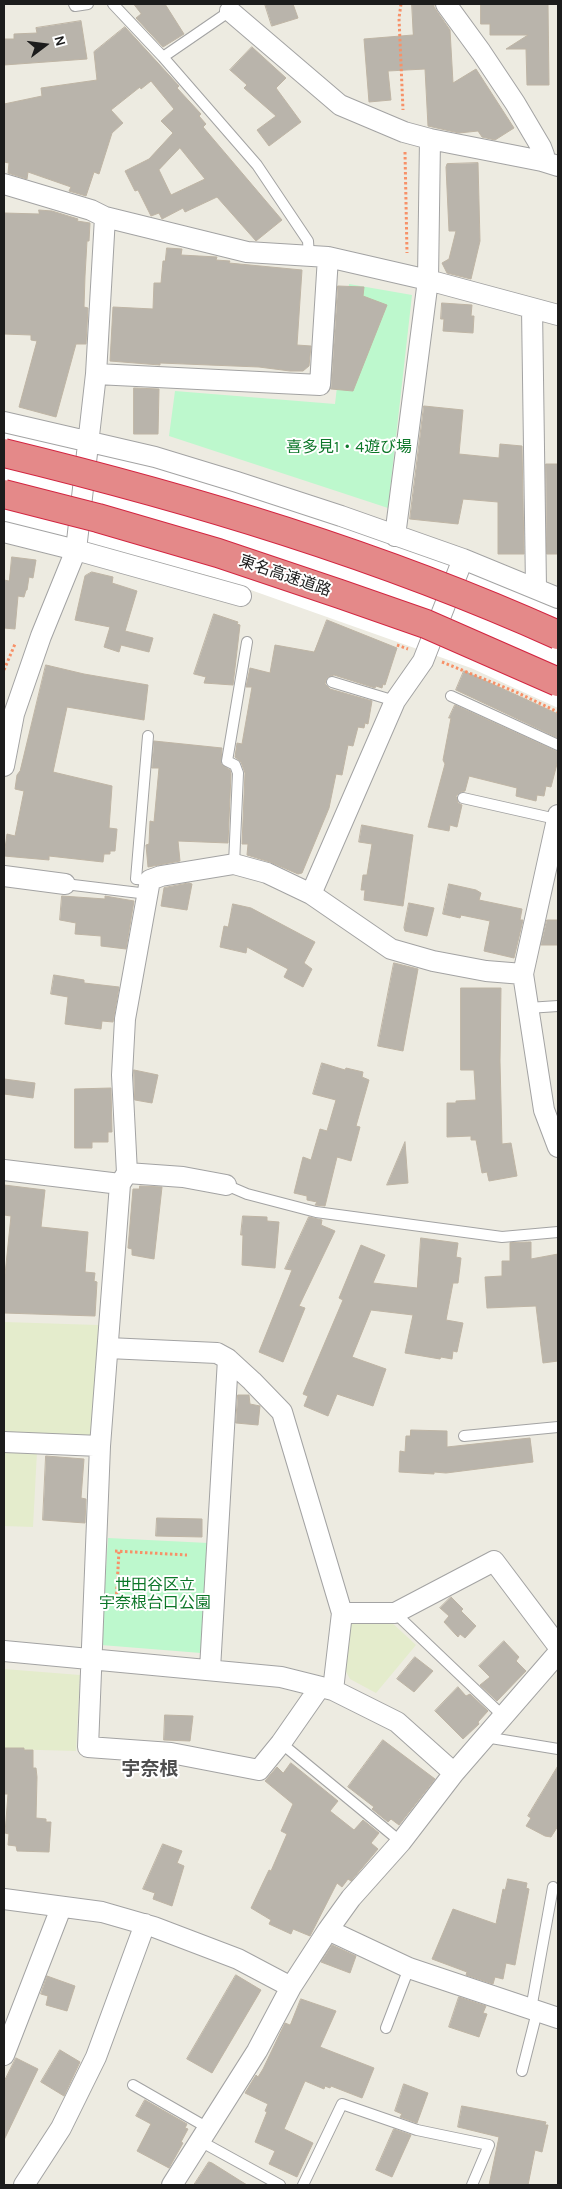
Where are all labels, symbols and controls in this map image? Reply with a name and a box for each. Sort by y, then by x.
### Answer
north arrow [20,20,70,70]
text: N [50,34,69,48]
park label: 喜多見1・4遊び場 [286,437,412,457]
street label: 東名高速道路 [236,551,334,601]
park label: 世田谷区立 宇奈根台口公園 [99,1575,211,1613]
district label: 宇奈根 [122,1759,178,1781]

